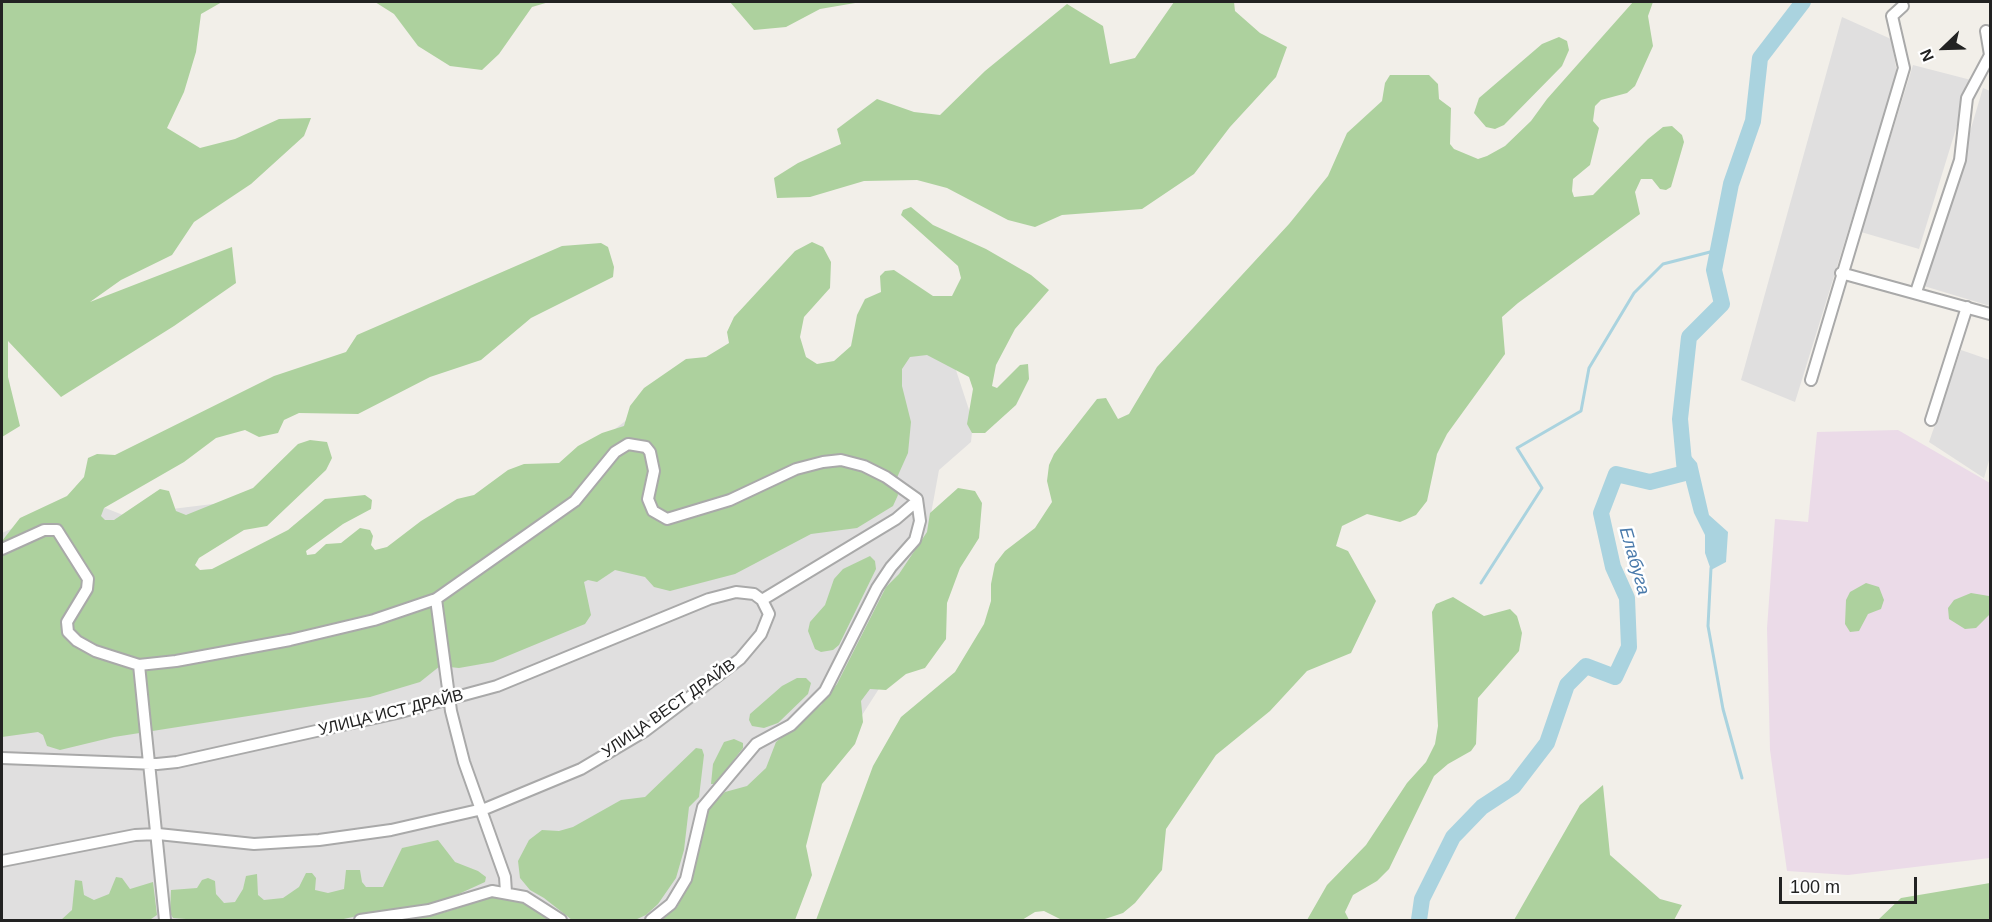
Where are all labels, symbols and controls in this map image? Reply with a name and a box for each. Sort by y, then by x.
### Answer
north arrow [1914,18,1974,78]
text: N [1917,47,1937,64]
water label: Елабуга [1614,525,1654,597]
street label: УЛИЦА ВЕСТ ДРАЙВ [599,656,739,762]
street label: УЛИЦА ИСТ ДРАЙВ [317,686,465,740]
scale bar [1782,865,1920,903]
text: 100 m [1790,877,1840,897]

